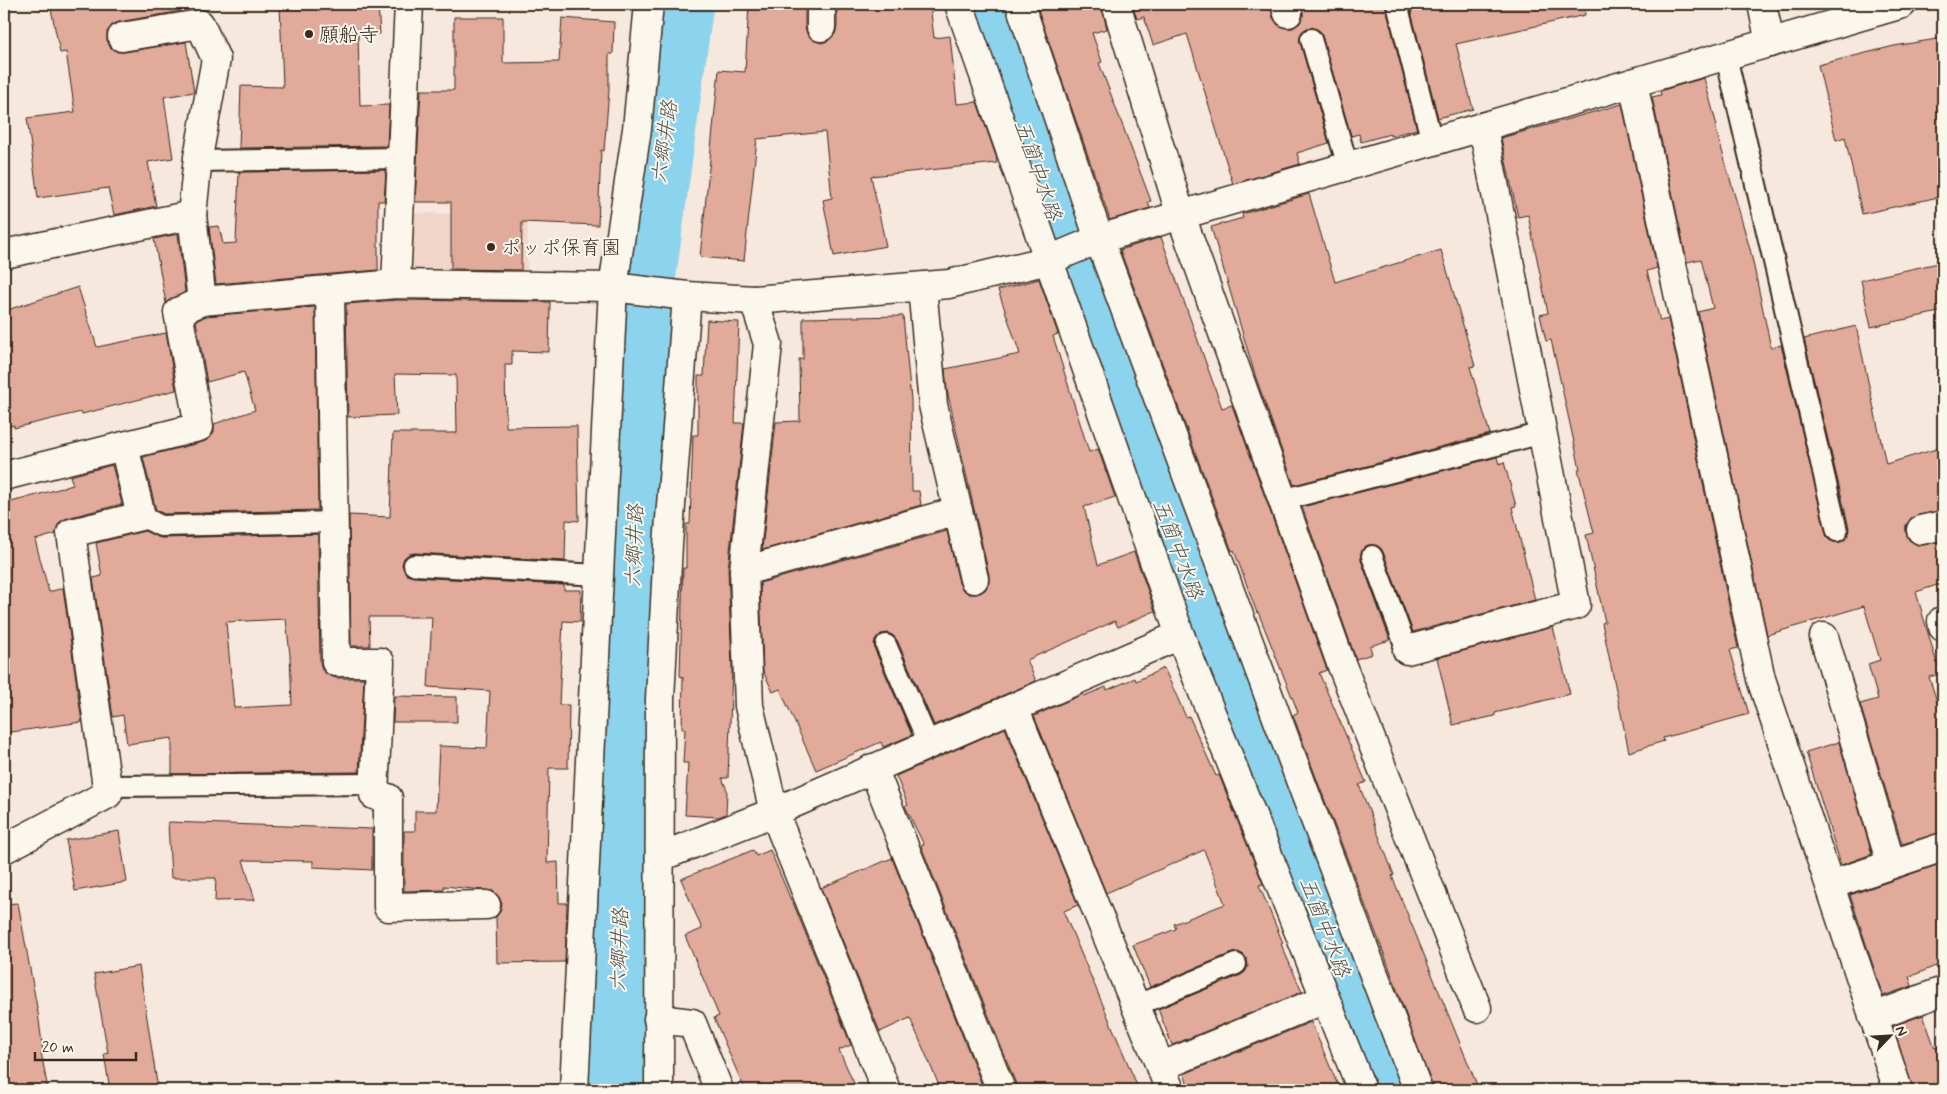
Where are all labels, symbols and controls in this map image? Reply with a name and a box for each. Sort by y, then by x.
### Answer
place label: 願船寺 [319,22,379,49]
marker: 願船寺 [303,28,315,40]
water label: 六郷井路 [645,98,685,186]
water label: 五箇中水路 [1007,116,1068,225]
place label: ポッポ保育園 [501,235,621,262]
marker: ポッポ保育園 [485,241,497,253]
water label: 五箇中水路 [1145,495,1209,604]
water label: 六郷井路 [620,503,650,588]
water label: 五箇中水路 [1292,873,1356,982]
water label: 六郷井路 [605,907,635,992]
north arrow [1864,1012,1914,1062]
text: N [1891,1023,1911,1039]
scale bar [35,1029,136,1061]
text: 20 m [42,1038,74,1058]

